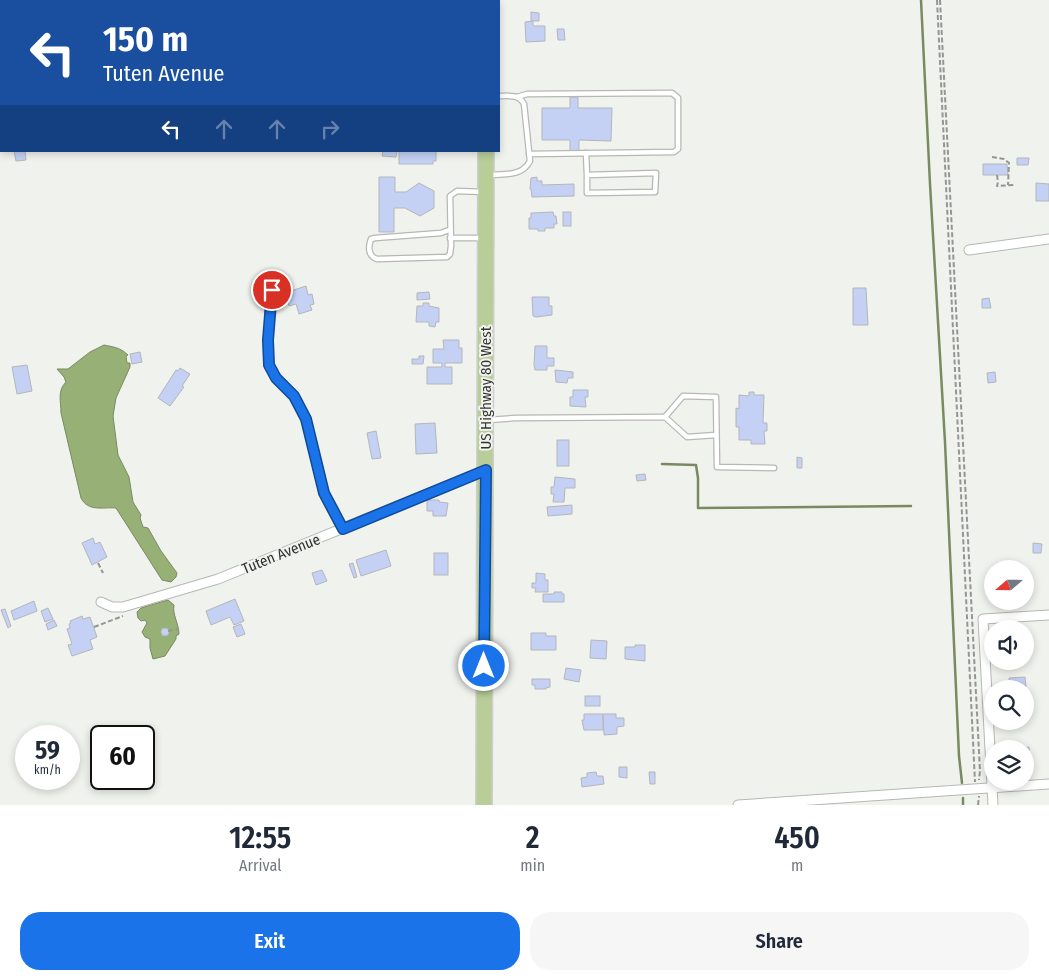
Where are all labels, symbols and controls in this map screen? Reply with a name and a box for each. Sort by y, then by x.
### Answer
text: 150 m [103,18,188,60]
icon: left [20,20,85,85]
text: Tuten Avenue [103,60,224,87]
icon: left [157,115,185,143]
icon: ahead [210,115,238,143]
icon: ahead [263,115,291,143]
icon: right [316,115,344,143]
pin [251,269,293,311]
icon: arrive [258,276,286,304]
street label: US Highway 80 West [477,326,495,450]
street label: Tuten Avenue [239,530,323,578]
north arrow [984,560,1034,610]
map controls [984,560,1034,790]
button: sound [984,620,1034,670]
position arrow [457,639,509,691]
button: search [984,680,1034,730]
speed limit sign: 60 [90,725,155,790]
text: 59 [35,736,60,766]
button: layers [984,740,1034,790]
text: km/h [34,763,61,777]
text: 12:55 [229,820,291,856]
text: 2 [526,820,540,856]
text: 450 [774,820,820,856]
text: Arrival [239,856,281,875]
text: min [520,856,545,875]
text: m [791,856,803,875]
button: Exit [20,912,520,970]
button: Share [530,912,1029,970]

